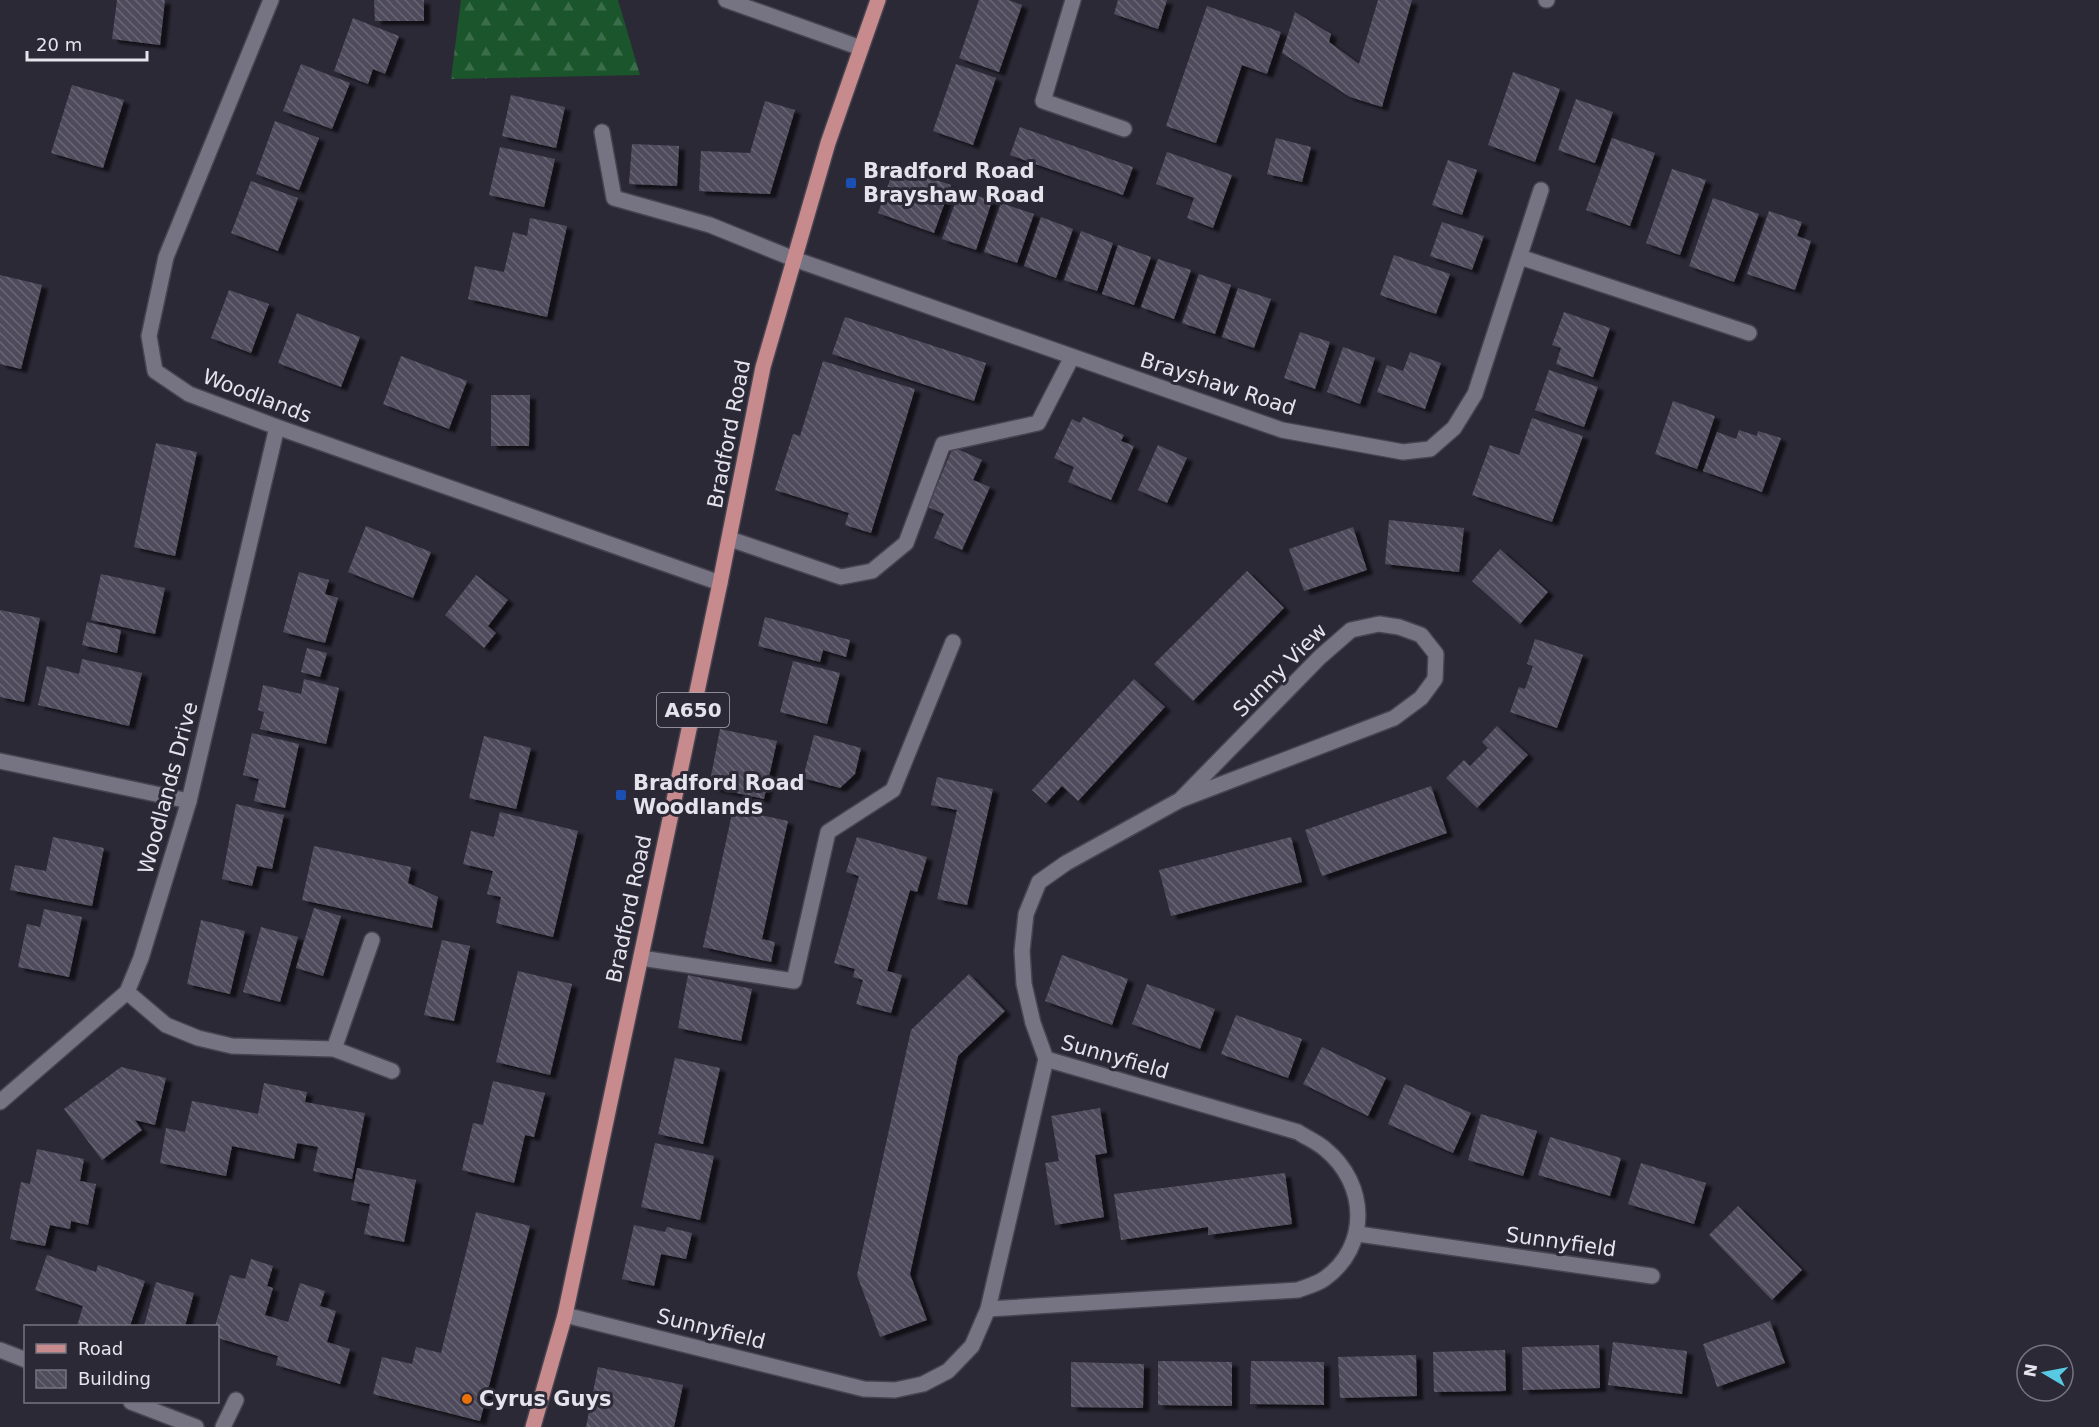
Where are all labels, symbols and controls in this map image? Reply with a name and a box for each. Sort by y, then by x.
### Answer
scale bar [27,24,147,62]
text: 20 m [36,34,82,55]
place label: Bradford Road Brayshaw Road [863,159,1045,207]
marker: Bradford Road Brayshaw Road [844,176,858,190]
street label: Brayshaw Road [1137,348,1299,420]
street label: Bradford Road [703,358,755,510]
street label: Woodlands [199,364,315,428]
street label: Sunny View [1228,618,1332,722]
road number: A650 [657,693,729,727]
street label: Woodlands Drive [133,699,203,877]
place label: Bradford Road Woodlands [633,771,805,819]
marker: Bradford Road Woodlands [614,788,628,802]
street label: Bradford Road [602,833,656,985]
street label: Sunnyfield [1058,1030,1172,1084]
street label: Sunnyfield [1504,1222,1618,1262]
street label: Sunnyfield [654,1304,768,1354]
legend [24,1325,219,1403]
text: Road [78,1338,123,1359]
north arrow [2015,1343,2075,1403]
text: N [2020,1362,2041,1379]
text: Building [78,1368,151,1389]
place label: Cyrus Guys [479,1387,612,1411]
marker: Cyrus Guys [460,1392,474,1406]

